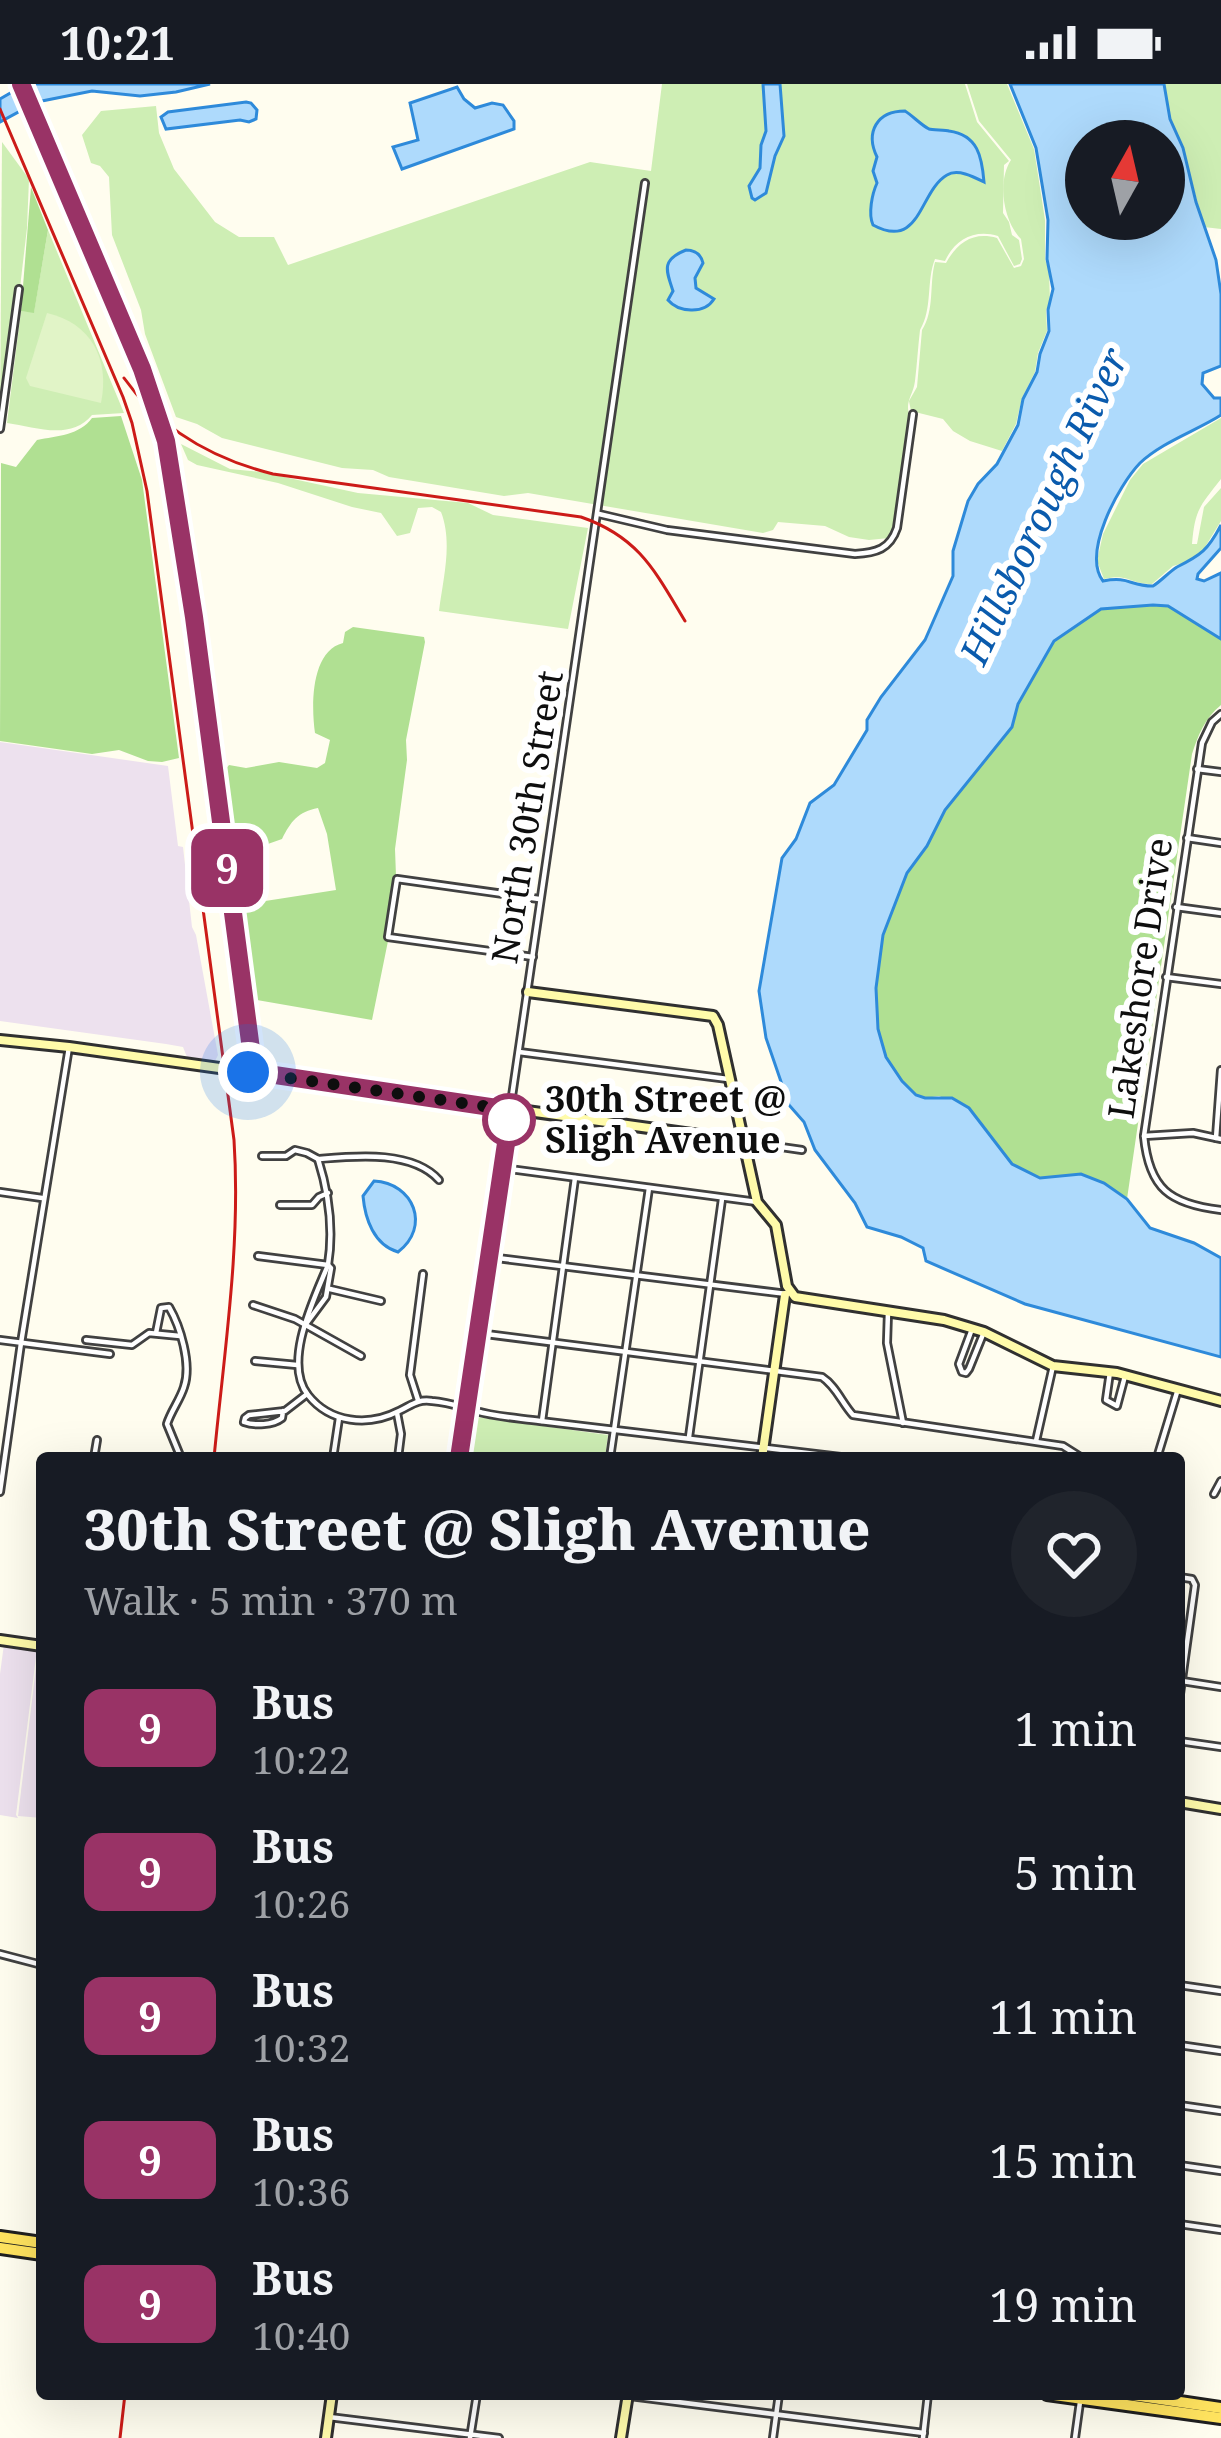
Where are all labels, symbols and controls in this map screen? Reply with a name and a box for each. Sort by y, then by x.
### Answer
text: 10:21 [60,12,175,73]
north arrow [1065,120,1185,240]
map controls [1065,120,1185,240]
water label: Hillsborough River [946,338,1140,673]
street label: North 30th Street [479,667,574,967]
line badge: 9 [188,829,266,907]
street label: Lakeshore Drive [1096,835,1183,1121]
text: 9 [215,839,239,896]
your location [218,1042,278,1102]
place label: 30th Street @ Sligh Avenue [545,1074,786,1164]
marker: 30th Street @ Sligh Avenue [484,1095,534,1145]
text: 30th Street @ Sligh Avenue [84,1489,871,1567]
button: heart [1011,1491,1137,1617]
text: Walk · 5 min · 370 m [84,1573,458,1626]
text: Bus [252,1671,334,1732]
text: 1 min [1014,1698,1137,1759]
text: 9 [138,1699,162,1756]
text: 10:22 [252,1732,350,1785]
text: Bus [252,1815,334,1876]
text: 5 min [1014,1842,1137,1903]
text: 9 [138,1843,162,1900]
text: 10:26 [252,1876,350,1929]
text: Bus [252,1959,334,2020]
text: 11 min [989,1986,1137,2047]
text: 9 [138,1987,162,2044]
text: 10:32 [252,2020,350,2073]
text: Bus [252,2103,334,2164]
text: 15 min [989,2130,1137,2191]
text: 9 [138,2131,162,2188]
text: 10:36 [252,2164,350,2217]
text: Bus [252,2247,334,2308]
text: 19 min [989,2274,1137,2335]
text: 9 [138,2275,162,2332]
text: 10:40 [252,2308,350,2361]

